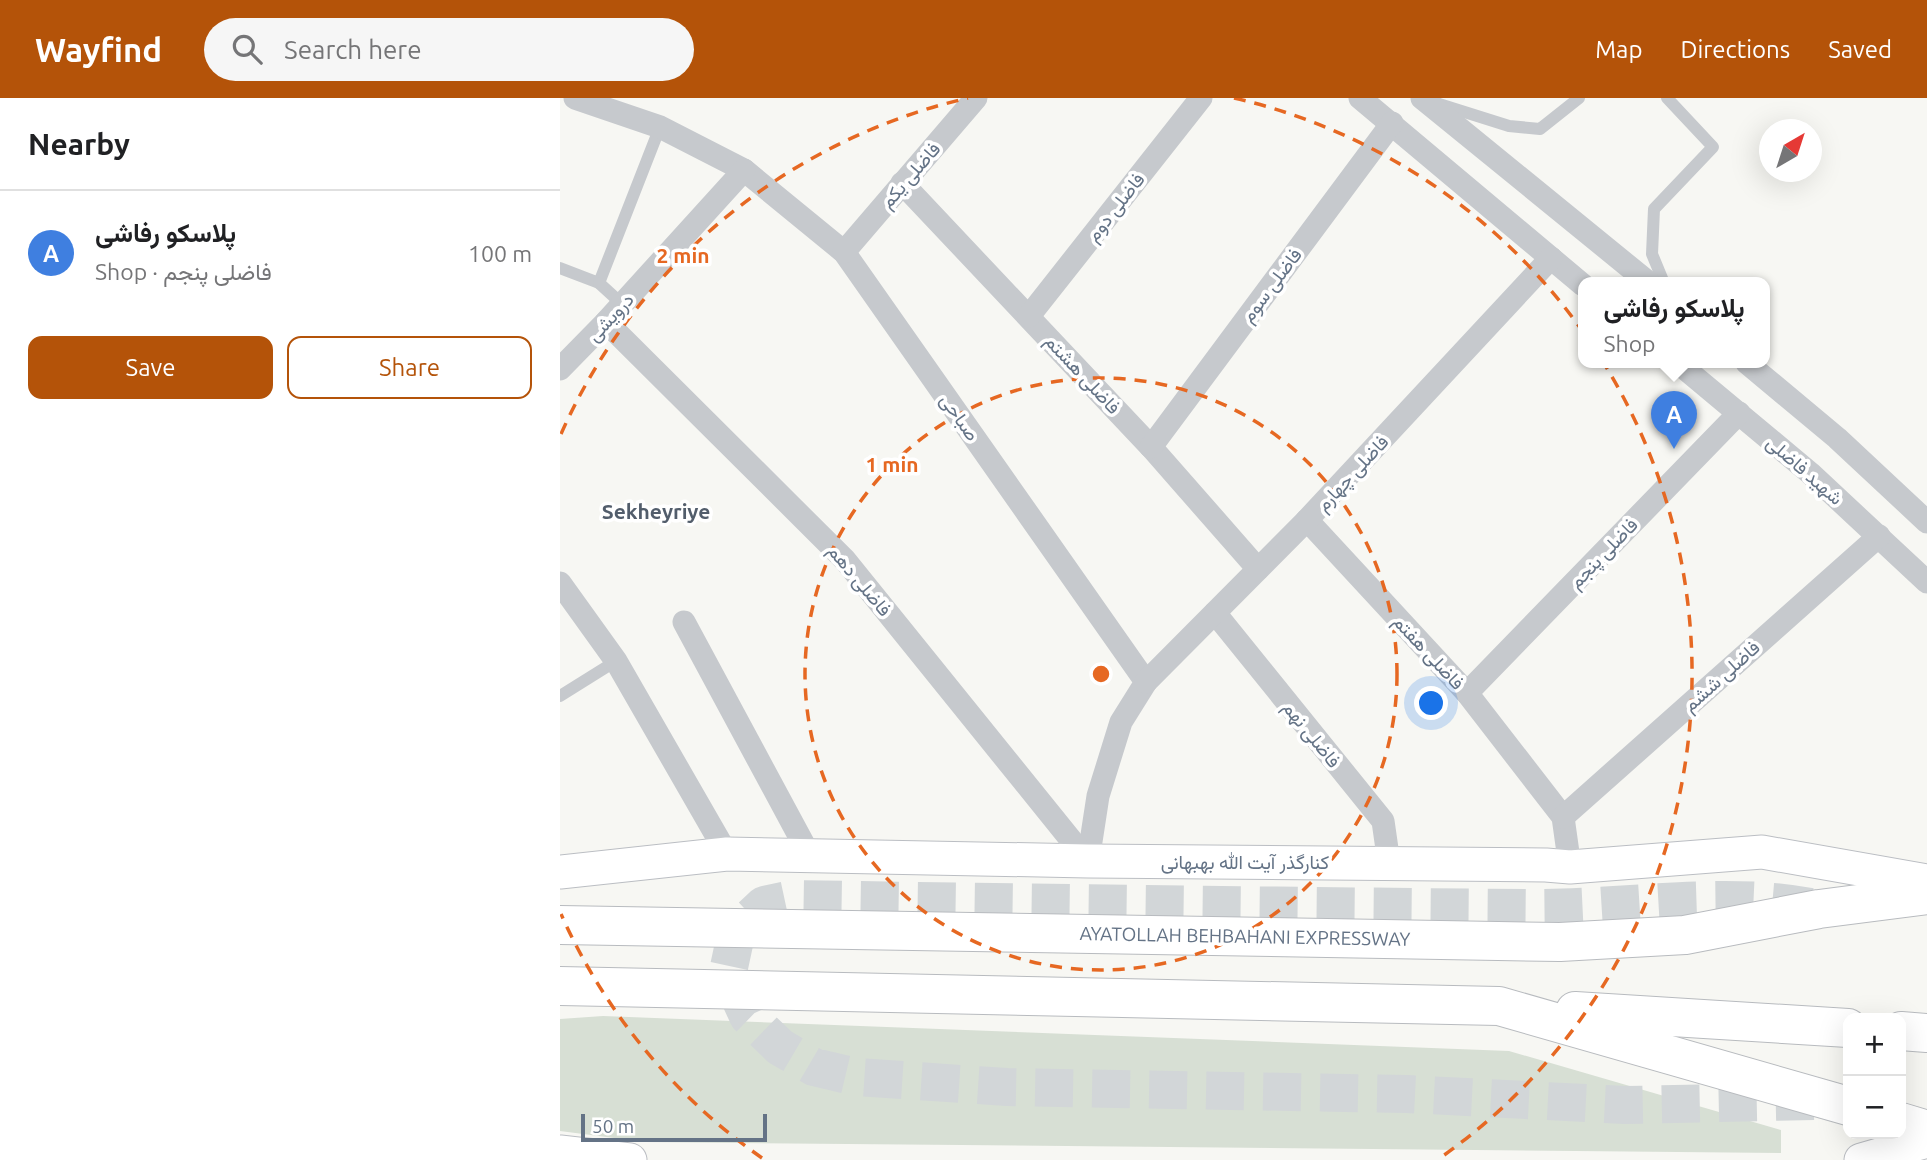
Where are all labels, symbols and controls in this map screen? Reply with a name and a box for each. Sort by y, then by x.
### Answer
search box [204,18,694,81]
icon: search [228,30,266,68]
text: Wayfind [35,31,162,68]
text: Search here [284,35,422,64]
text: Map [1595,36,1642,63]
text: Directions [1680,36,1790,63]
text: Saved [1828,36,1892,63]
north arrow [1759,119,1822,182]
text: Nearby [28,127,130,161]
street label: فاضلی یکم [875,138,946,214]
street label: فاضلی دوم [1081,168,1150,247]
text: پلاسکو رفاشی [95,218,236,247]
text: A [43,241,59,266]
text: 100 m [468,241,532,266]
text: 2 min [656,243,710,267]
street label: فاضلی سوم [1236,244,1308,328]
text: Shop · فاضلی پنجم [95,259,272,284]
popup [1578,277,1770,368]
street label: درویشی [582,288,639,346]
text: پلاسکو رفاشی [1603,293,1745,322]
street label: فاضلی هشتم [1039,330,1125,420]
text: Shop [1603,331,1656,356]
button: Save [28,336,273,399]
button: Share [287,336,532,399]
street label: صباحی [935,389,984,445]
pin: A [1651,391,1697,449]
street label: فاضلی چهارم [1311,430,1395,518]
street label: شهید فاضلی [1762,431,1848,510]
text: 1 min [865,452,919,476]
district label: Sekheyriye [602,499,710,523]
street label: فاضلی پنجم [1564,513,1644,595]
street label: فاضلی دهم [822,540,896,622]
street label: فاضلی هفتم [1388,610,1469,695]
street label: فاضلی ششم [1678,636,1765,718]
centre of rings [1089,662,1113,686]
your location [1414,686,1448,720]
street label: فاضلی نهم [1277,696,1345,773]
street label: کنارگذر آیت الله بهبهانی [1161,851,1329,874]
street label: AYATOLLAH BEHBAHANI EXPRESSWAY [1079,922,1411,950]
map controls [1843,1013,1906,1139]
button: + [1843,1013,1906,1076]
button: − [1843,1076,1906,1139]
scale bar [581,1111,766,1143]
text: 50 m [592,1115,634,1137]

